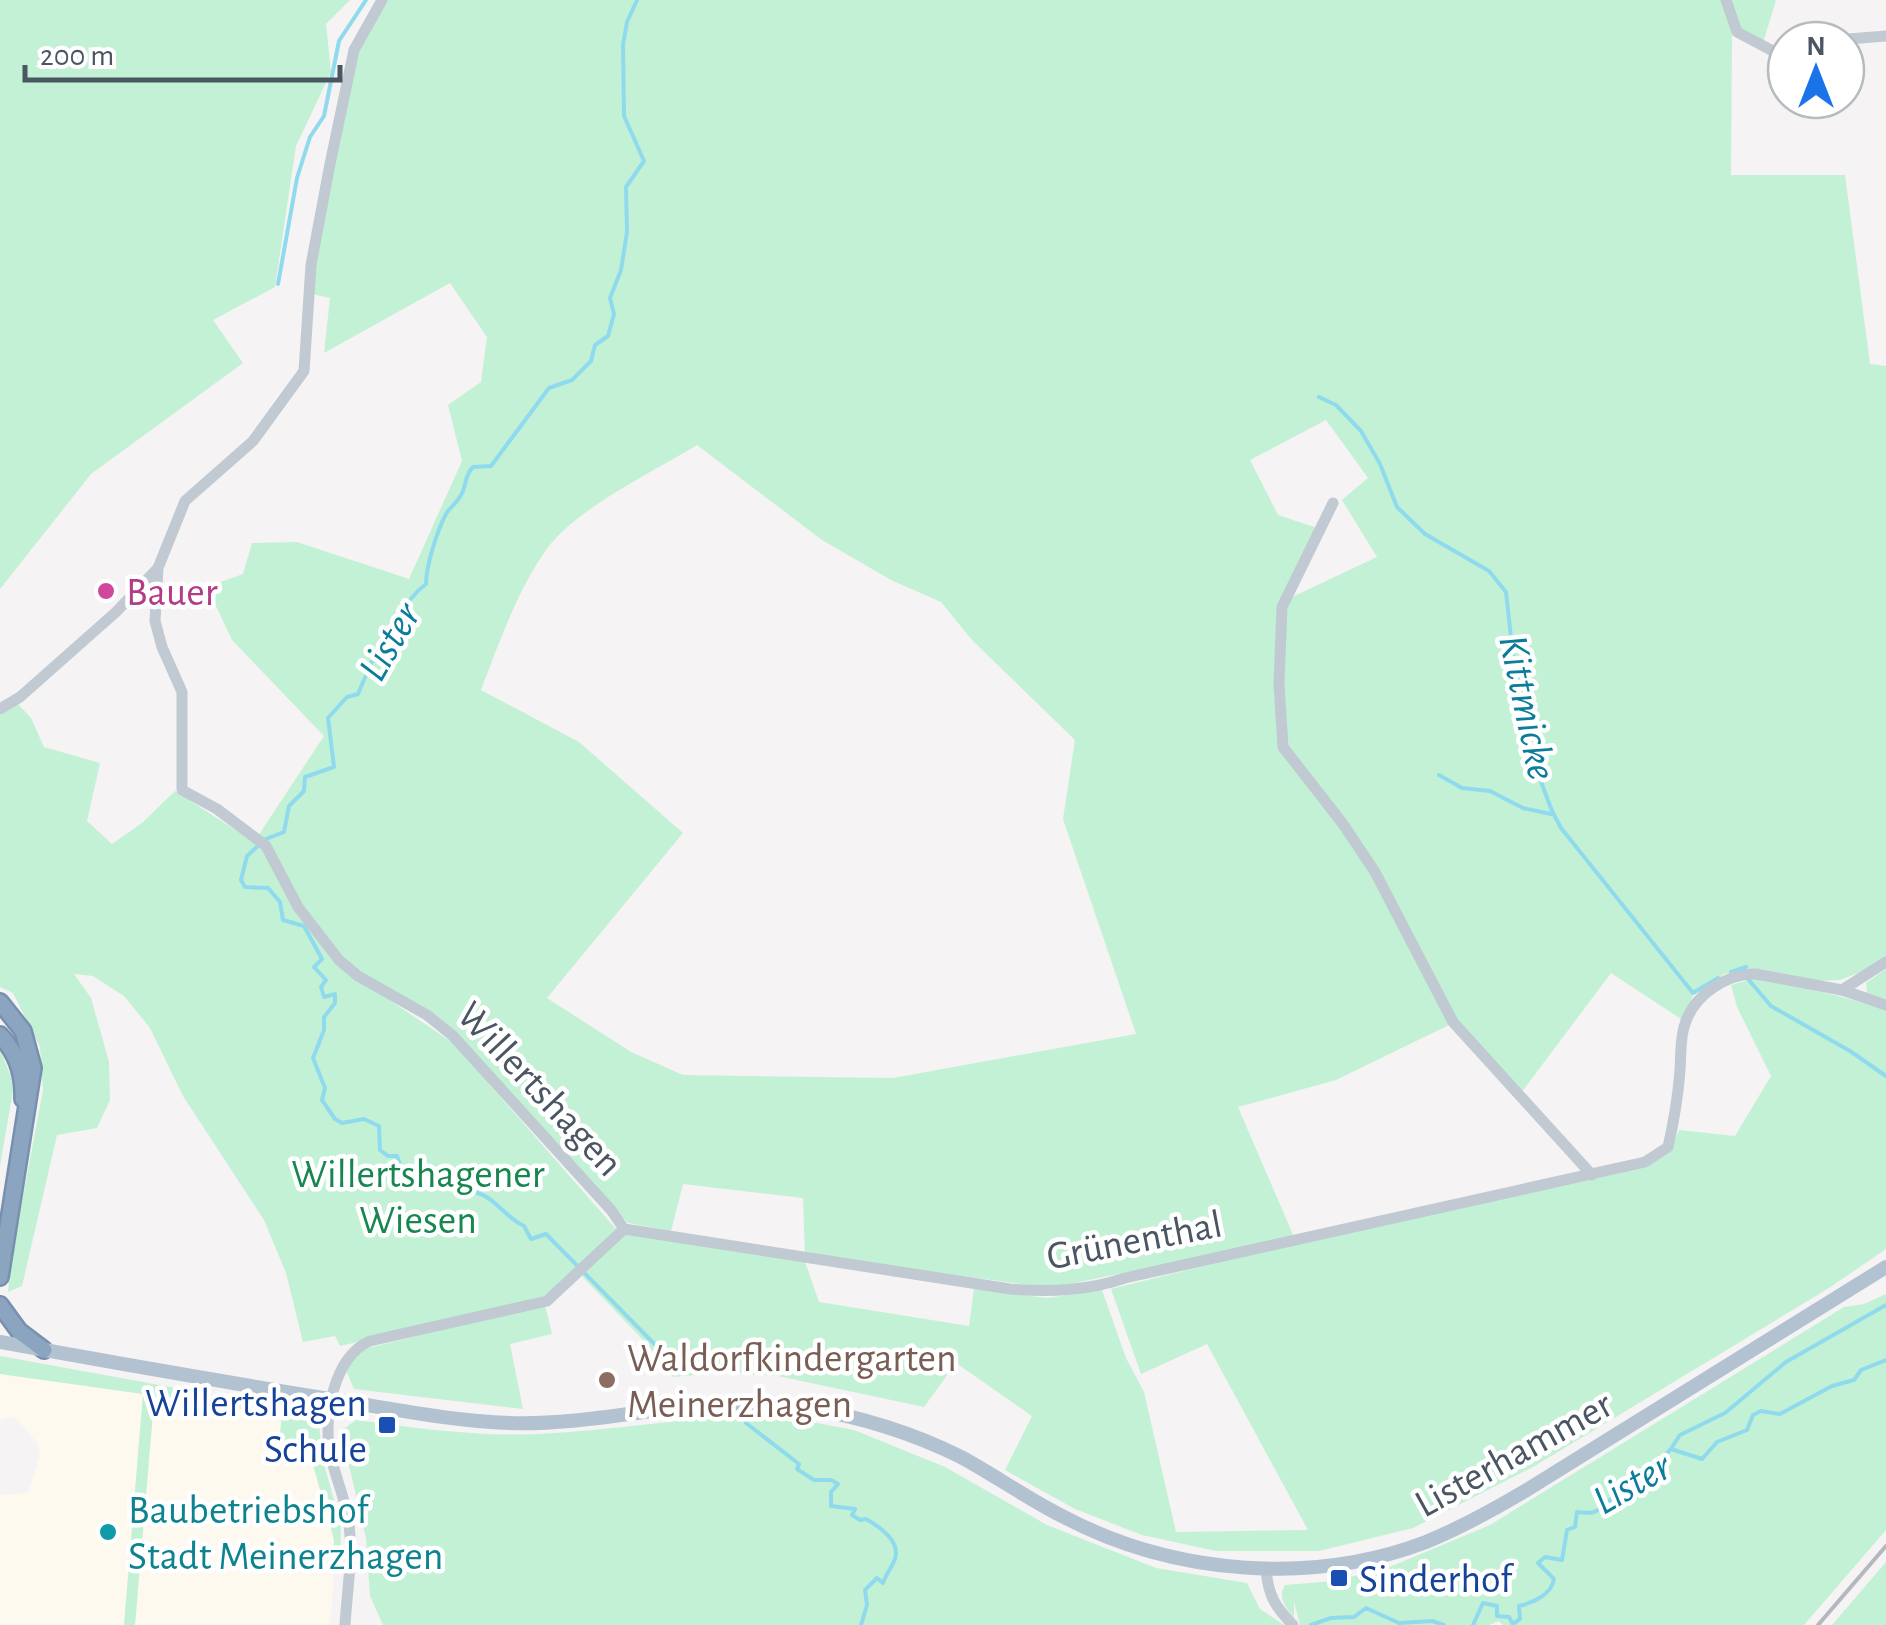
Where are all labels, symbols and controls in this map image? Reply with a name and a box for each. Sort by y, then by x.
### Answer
scale bar [25,20,340,82]
north arrow [1766,20,1866,120]
text: N [1806,33,1826,61]
text: 200 m [40,41,114,71]
place label: Bauer [126,573,218,613]
marker: Bauer [95,580,117,602]
water label: Lister [351,595,429,688]
water label: Kittmicke [1491,631,1563,784]
street label: Willertshagen [449,995,630,1184]
park label: Willertshagener Wiesen [291,1155,545,1241]
street label: Grünenthal [1043,1204,1225,1278]
place label: Waldorfkindergarten Meinerzhagen [627,1339,957,1425]
marker: Waldorfkindergarten Meinerzhagen [596,1369,618,1391]
place label: Willertshagen Schule [145,1384,367,1470]
street label: Listerhammer [1409,1384,1619,1525]
marker: Willertshagen Schule [376,1414,398,1436]
water label: Lister [1586,1444,1679,1522]
place label: Baubetriebshof Stadt Meinerzhagen [128,1491,443,1577]
marker: Baubetriebshof Stadt Meinerzhagen [97,1521,119,1543]
place label: Sinderhof [1359,1560,1514,1600]
marker: Sinderhof [1328,1567,1350,1589]

